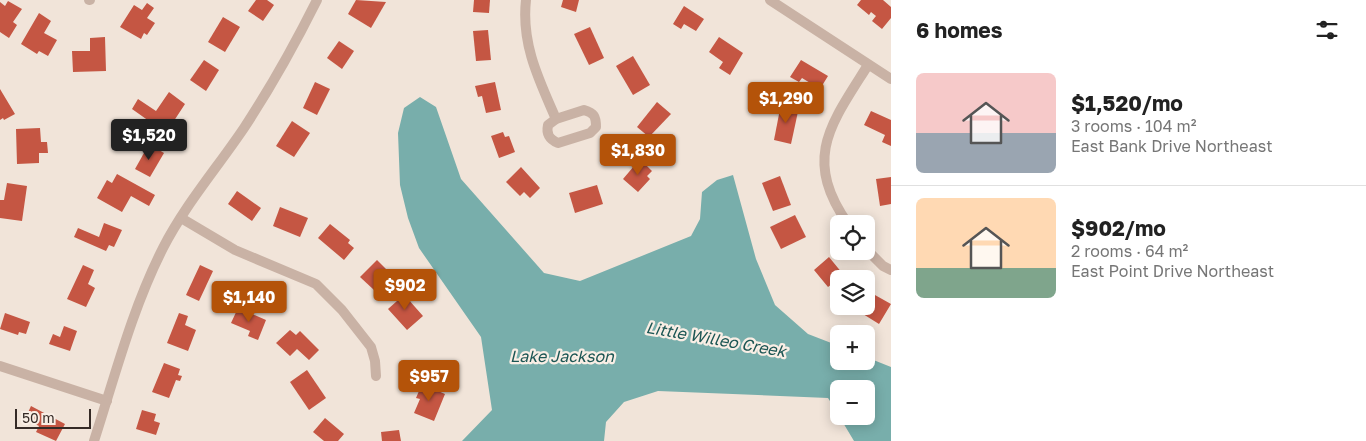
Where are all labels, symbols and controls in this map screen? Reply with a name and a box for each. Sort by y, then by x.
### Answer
icon: filters [1313,16,1341,44]
text: 6 homes [916,17,1002,43]
pin: $1,290 [745,82,827,124]
text: $1,290 [759,88,813,108]
text: $1,520/mo [1071,90,1183,116]
icon: home [956,93,1016,153]
text: 3 rooms · 104 m² [1071,116,1196,136]
pin: $1,520 [108,119,190,161]
text: $1,520 [122,125,176,145]
pin: $1,830 [597,134,679,176]
text: East Bank Drive Northeast [1071,136,1273,156]
text: $1,830 [611,140,665,160]
map controls [830,215,875,425]
button: locate [830,215,875,260]
text: $902/mo [1071,215,1166,241]
icon: home [956,218,1016,278]
text: 2 rooms · 64 m² [1071,241,1188,261]
text: East Point Drive Northeast [1071,261,1274,281]
pin: $902 [375,268,435,311]
button: layers [830,270,875,315]
text: $902 [384,275,426,295]
pin: $1,140 [208,280,290,323]
text: $1,140 [223,287,275,307]
water label: Little Willeo Creek [645,317,789,361]
button: + [830,325,875,370]
water label: Lake Jackson [510,346,615,366]
pin: $957 [399,360,459,402]
text: $957 [409,366,449,386]
button: − [830,380,875,425]
scale bar [15,406,91,429]
text: 50 m [22,409,55,426]

